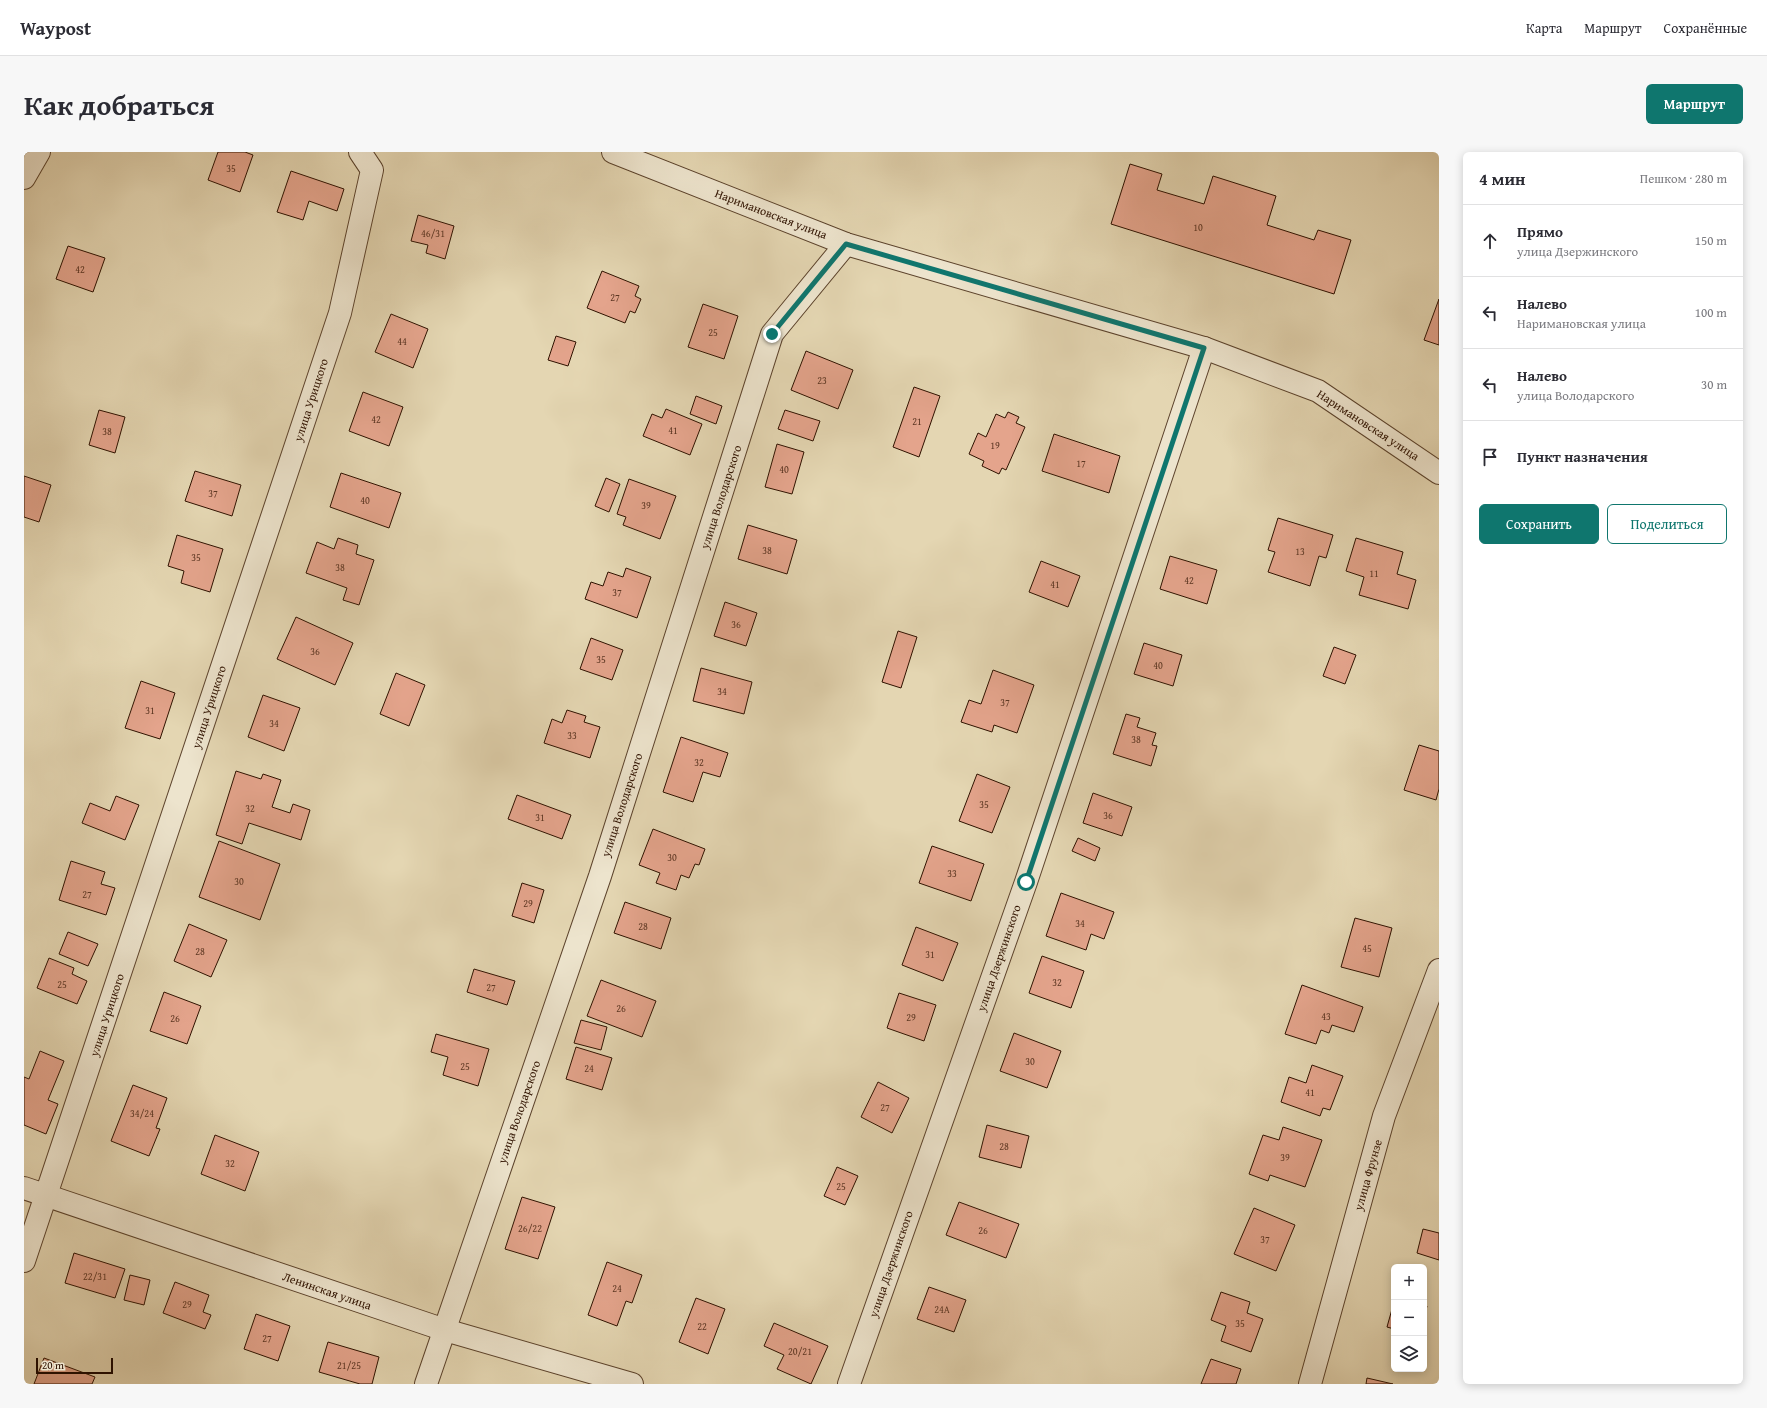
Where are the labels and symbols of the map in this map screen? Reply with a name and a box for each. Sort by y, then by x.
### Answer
house number: 35 [226,161,236,176]
street label: Наримановская улица [713,184,830,243]
house number: 10 [1193,220,1203,235]
house number: 46/31 [421,226,445,241]
house number: 42 [75,262,85,277]
house number: 27 [610,290,620,305]
house number: 25 [708,325,718,340]
route end [763,325,781,343]
house number: 44 [397,334,407,349]
street label: улица Урицкого [289,356,332,445]
house number: 23 [817,373,827,388]
street label: Наримановская улица [1314,385,1423,464]
house number: 42 [371,412,381,427]
house number: 21 [912,414,922,429]
house number: 41 [668,423,678,438]
house number: 38 [102,424,112,439]
house number: 19 [990,438,1000,453]
street label: улица Володарского [695,443,745,552]
house number: 17 [1076,456,1086,471]
house number: 40 [779,462,789,477]
house number: 37 [208,486,218,501]
house number: 40 [360,493,370,508]
house number: 39 [641,498,651,513]
house number: 38 [762,543,772,558]
house number: 13 [1295,544,1305,559]
house number: 35 [191,550,201,565]
house number: 38 [335,560,345,575]
house number: 11 [1369,566,1379,581]
house number: 42 [1184,573,1194,588]
house number: 41 [1050,577,1060,592]
house number: 37 [612,585,622,600]
house number: 36 [731,617,741,632]
house number: 36 [310,644,320,659]
house number: 35 [596,652,606,667]
house number: 40 [1153,658,1163,673]
street label: улица Урицкого [187,663,230,752]
house number: 34 [717,684,727,699]
house number: 37 [1000,695,1010,710]
house number: 31 [145,703,155,718]
house number: 34 [269,716,279,731]
house number: 33 [567,728,577,743]
house number: 38 [1131,732,1141,747]
street label: улица Володарского [596,751,646,860]
house number: 32 [694,755,704,770]
house number: 35 [979,797,989,812]
house number: 32 [245,801,255,816]
house number: 36 [1103,808,1113,823]
house number: 31 [535,810,545,825]
house number: 30 [667,850,677,865]
house number: 33 [947,866,957,881]
route start [1017,873,1035,891]
house number: 30 [234,874,244,889]
house number: 27 [82,887,92,902]
house number: 29 [523,896,533,911]
street label: улица Дзержинского [972,902,1025,1014]
house number: 34 [1075,916,1085,931]
house number: 28 [638,919,648,934]
house number: 45 [1362,941,1372,956]
house number: 28 [195,944,205,959]
house number: 31 [925,947,935,962]
street label: улица Урицкого [85,971,128,1060]
house number: 32 [1052,975,1062,990]
house number: 25 [57,977,67,992]
house number: 27 [486,980,496,995]
house number: 26 [616,1001,626,1016]
house number: 43 [1321,1009,1331,1024]
house number: 29 [906,1010,916,1025]
house number: 26 [170,1011,180,1026]
house number: 30 [1025,1054,1035,1069]
street label: улица Володарского [493,1058,544,1167]
house number: 25 [460,1059,470,1074]
house number: 24 [584,1061,594,1076]
house number: 41 [1305,1085,1315,1100]
house number: 27 [880,1100,890,1115]
house number: 34/24 [130,1106,154,1121]
street label: улица Фрунзе [1349,1137,1386,1213]
house number: 28 [999,1139,1009,1154]
house number: 39 [1280,1150,1290,1165]
house number: 32 [225,1156,235,1171]
house number: 25 [836,1179,846,1194]
street label: улица Дзержинского [864,1208,917,1320]
house number: 26/22 [518,1221,542,1236]
house number: 26 [978,1223,988,1238]
house number: 37 [1260,1232,1270,1247]
street label: Ленинская улица [281,1267,374,1314]
house number: 22/31 [83,1269,107,1284]
house number: 24 [612,1281,622,1296]
house number: 29 [182,1297,192,1312]
house number: 24А [934,1302,950,1317]
house number: 35 [1235,1316,1245,1331]
house number: 22 [697,1319,707,1334]
house number: 27 [262,1331,272,1346]
house number: 20/21 [788,1344,812,1359]
scale bar [36,1356,113,1375]
house number: 21/25 [337,1358,361,1373]

